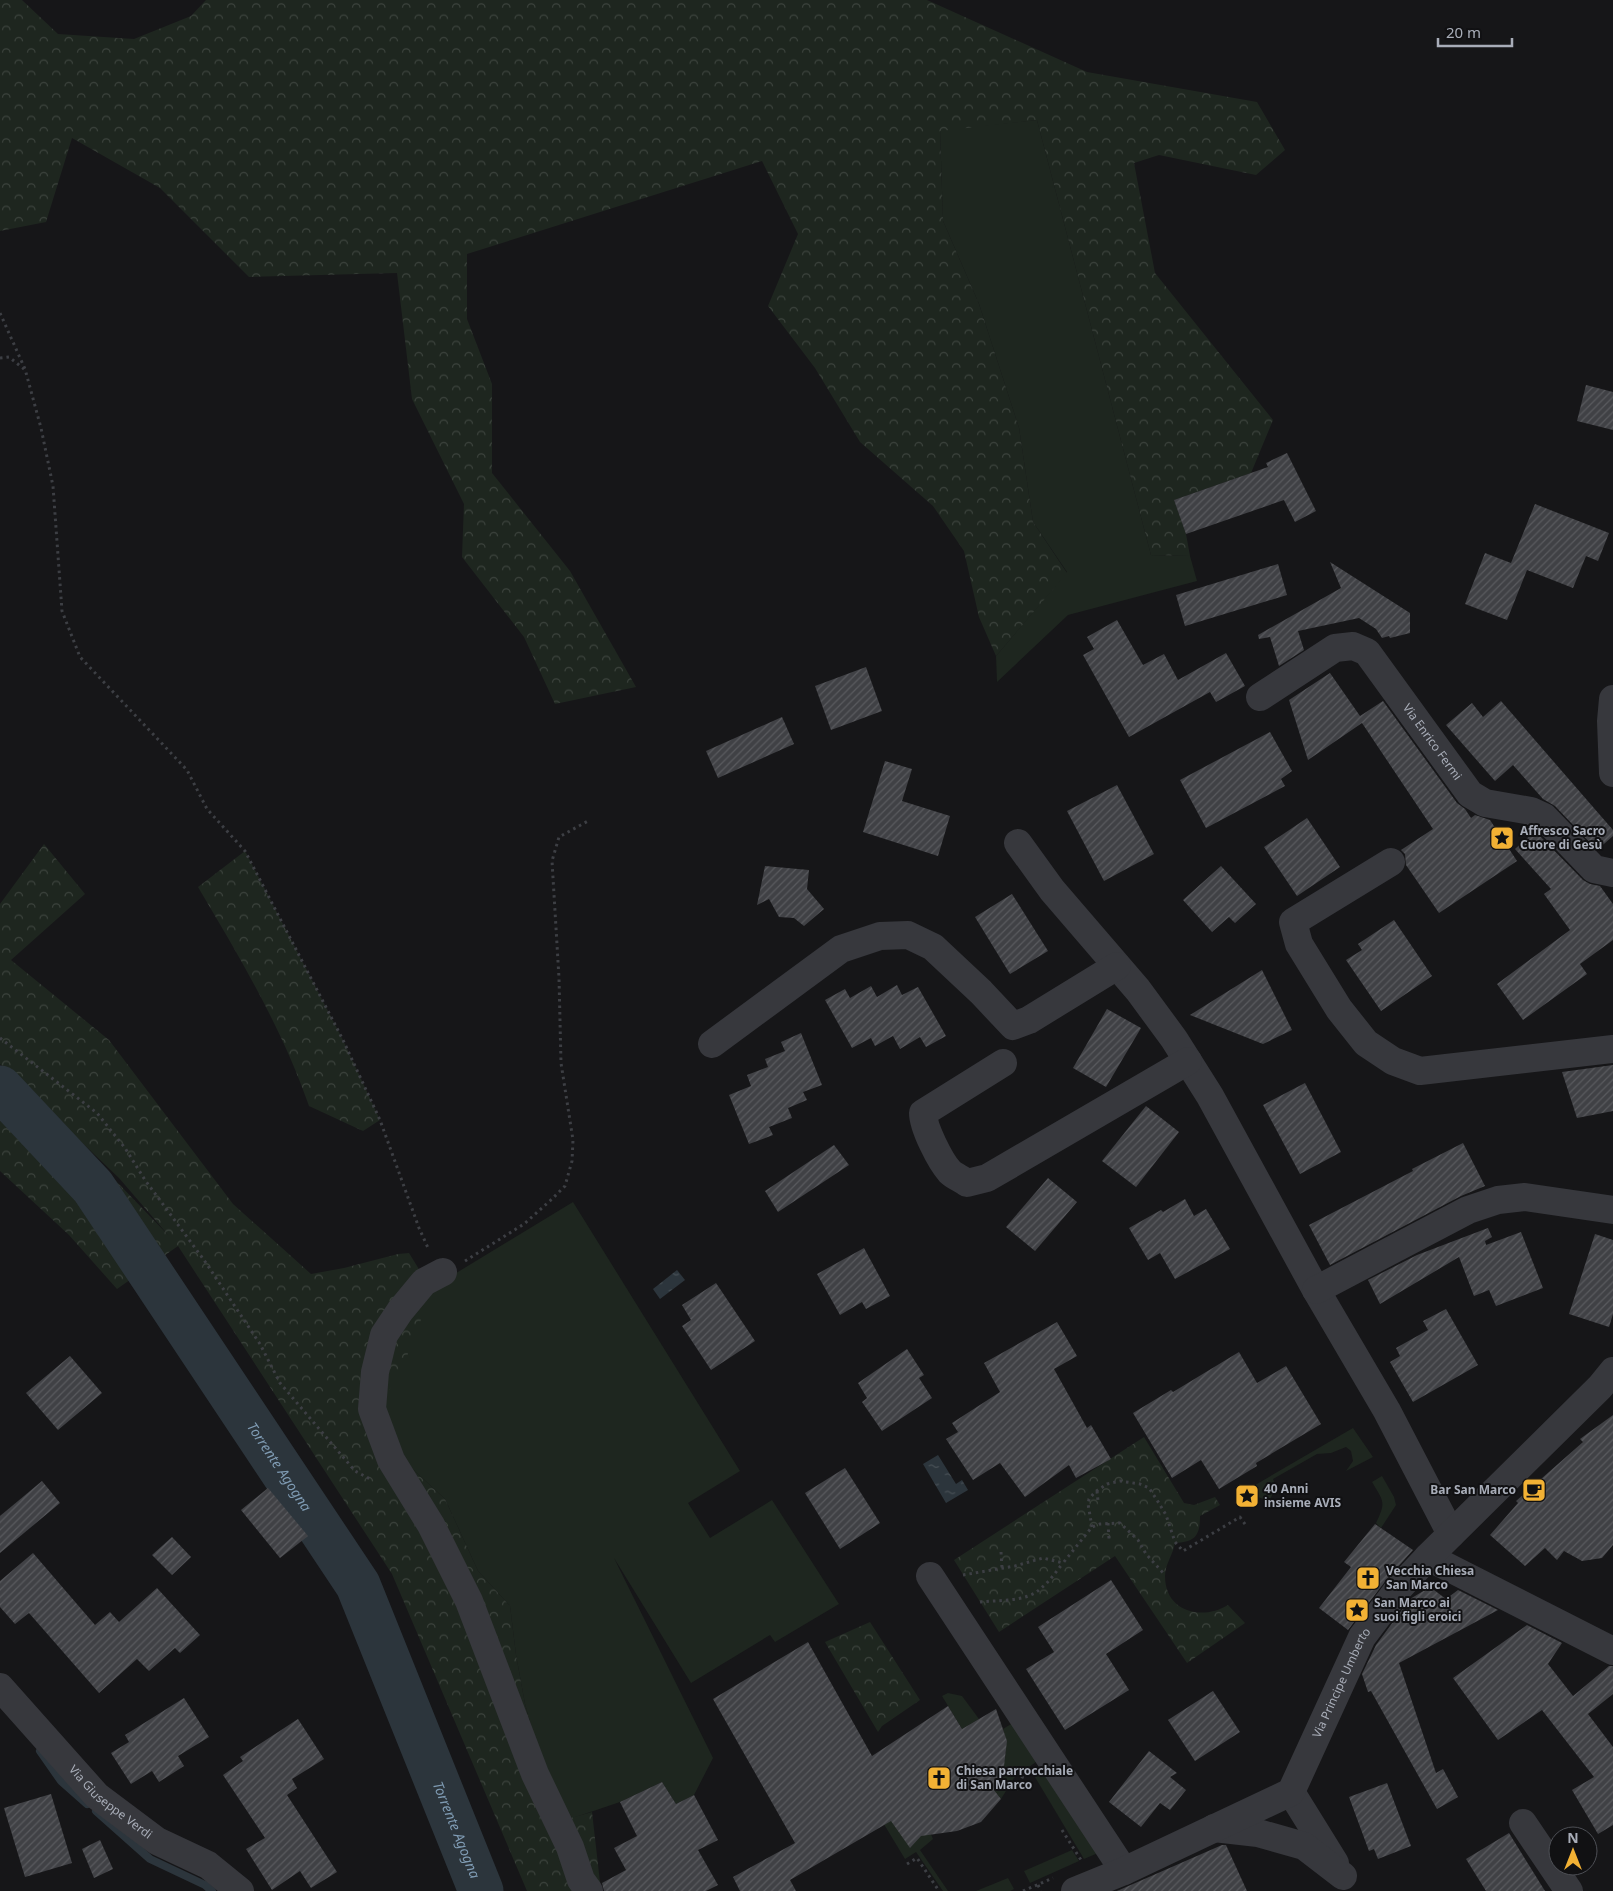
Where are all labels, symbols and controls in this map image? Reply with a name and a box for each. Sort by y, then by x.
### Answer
scale bar [1438,15,1512,47]
text: 20 m [1446,22,1481,42]
street label: Via Enrico Fermi [1399,700,1466,783]
place label: Affresco Sacro Cuore di Gesù [1520,822,1605,853]
place icon: Affresco Sacro Cuore di Gesù [1489,825,1515,851]
water label: Torrente Agogna [243,1418,316,1515]
cafe icon: Bar San Marco [1521,1477,1547,1503]
place label: 40 Anni insieme AVIS [1264,1480,1341,1511]
place label: Bar San Marco [1430,1481,1516,1498]
place icon: 40 Anni insieme AVIS [1234,1483,1260,1509]
place label: Vecchia Chiesa San Marco [1386,1562,1474,1593]
church icon: Vecchia Chiesa San Marco [1355,1565,1381,1591]
place label: San Marco ai suoi figli eroici [1374,1594,1461,1625]
place icon: San Marco ai suoi figli eroici [1344,1597,1370,1623]
street label: Via Principe Umberto [1308,1624,1374,1740]
street label: Via Giuseppe Verdi [65,1761,156,1843]
place label: Chiesa parrocchiale di San Marco [956,1762,1073,1793]
church icon: Chiesa parrocchiale di San Marco [926,1765,952,1791]
water label: Torrente Agogna [429,1778,485,1881]
north arrow [1548,1826,1598,1876]
text: N [1567,1828,1579,1847]

